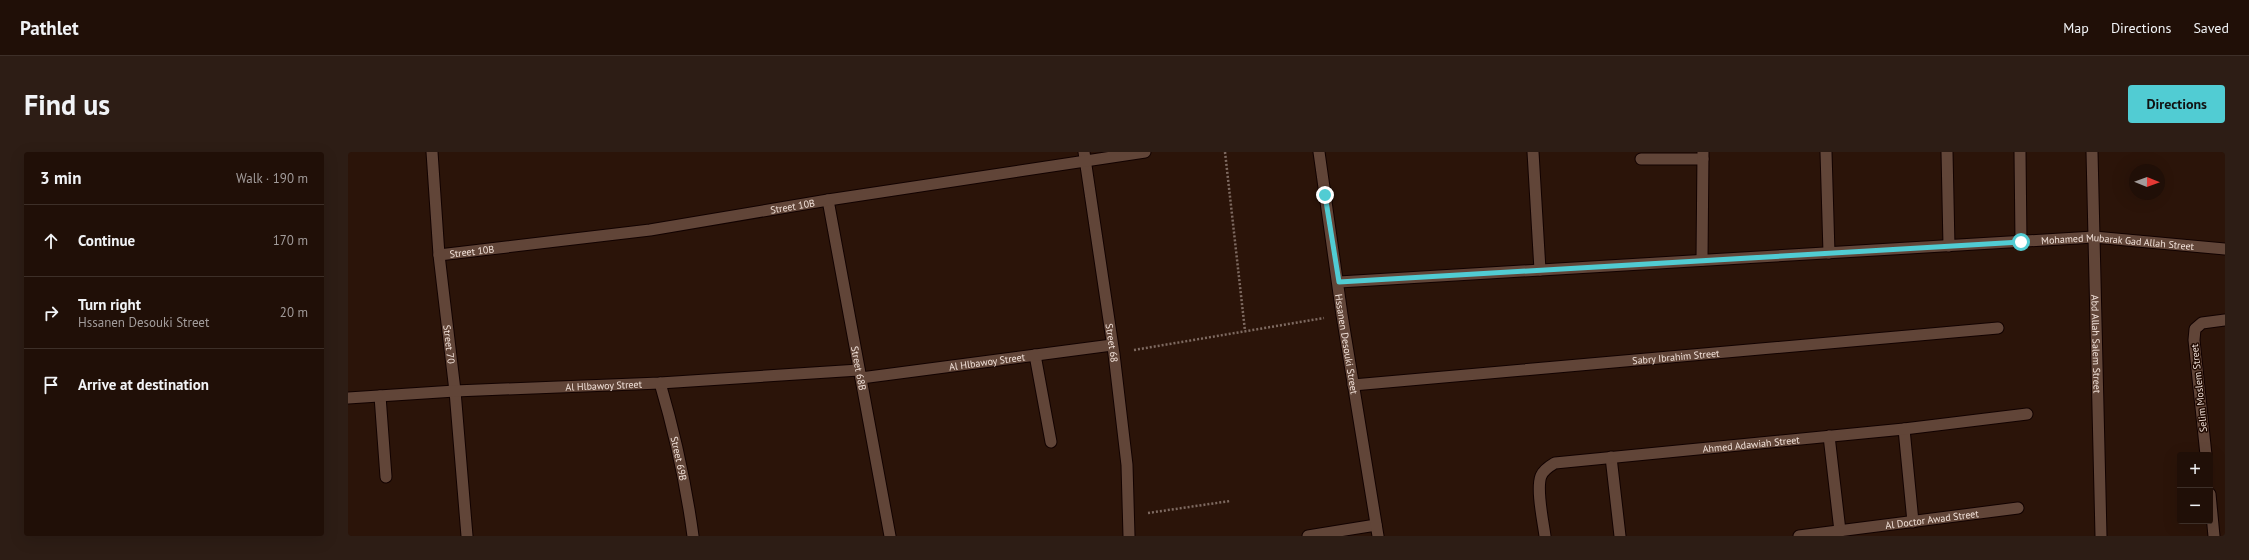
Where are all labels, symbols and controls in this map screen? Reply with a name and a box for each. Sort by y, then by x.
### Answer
text: Pathlet [20,16,79,40]
text: Map [2063,19,2089,37]
text: Directions [2111,19,2171,37]
text: Saved [2193,19,2229,37]
button: Directions [2128,85,2225,123]
text: Find us [24,86,110,123]
north arrow [2129,164,2165,200]
text: 3 min [40,167,81,189]
text: Walk · 190 m [236,170,308,187]
route end [1316,186,1334,204]
street label: Street 10B [769,196,816,216]
icon: ahead [40,230,62,252]
text: Continue [78,231,135,250]
street label: Mohamed Mubarak Gad Allah Street [2041,231,2195,253]
text: 170 m [273,232,308,249]
route start [2012,233,2030,251]
street label: Street 10B [449,242,495,260]
street label: Hssanen Desouki Street [1333,293,1361,396]
text: Turn right [78,295,141,314]
street label: Abd Allah Salem Street [2089,295,2104,394]
icon: right [40,302,62,324]
text: 20 m [280,304,308,321]
text: Hssanen Desouki Street [78,314,209,331]
street label: Street 68 [1103,323,1121,363]
street label: Street 70 [441,324,458,365]
street label: Selim Moslem Street [2188,343,2210,433]
street label: Street 68B [849,345,870,392]
street label: Sabry Ibrahim Street [1632,346,1720,367]
street label: Al Hlbawoy Street [948,350,1026,373]
icon: arrive [40,374,62,396]
text: Arrive at destination [78,375,209,394]
street label: Al Hlbawoy Street [565,377,643,393]
street label: Ahmed Adawiah Street [1702,433,1801,455]
street label: Street 69B [668,435,690,482]
map controls [2177,452,2213,524]
button: + [2177,452,2213,488]
button: − [2177,488,2213,524]
street label: Al Doctor Awad Street [1885,507,1980,531]

